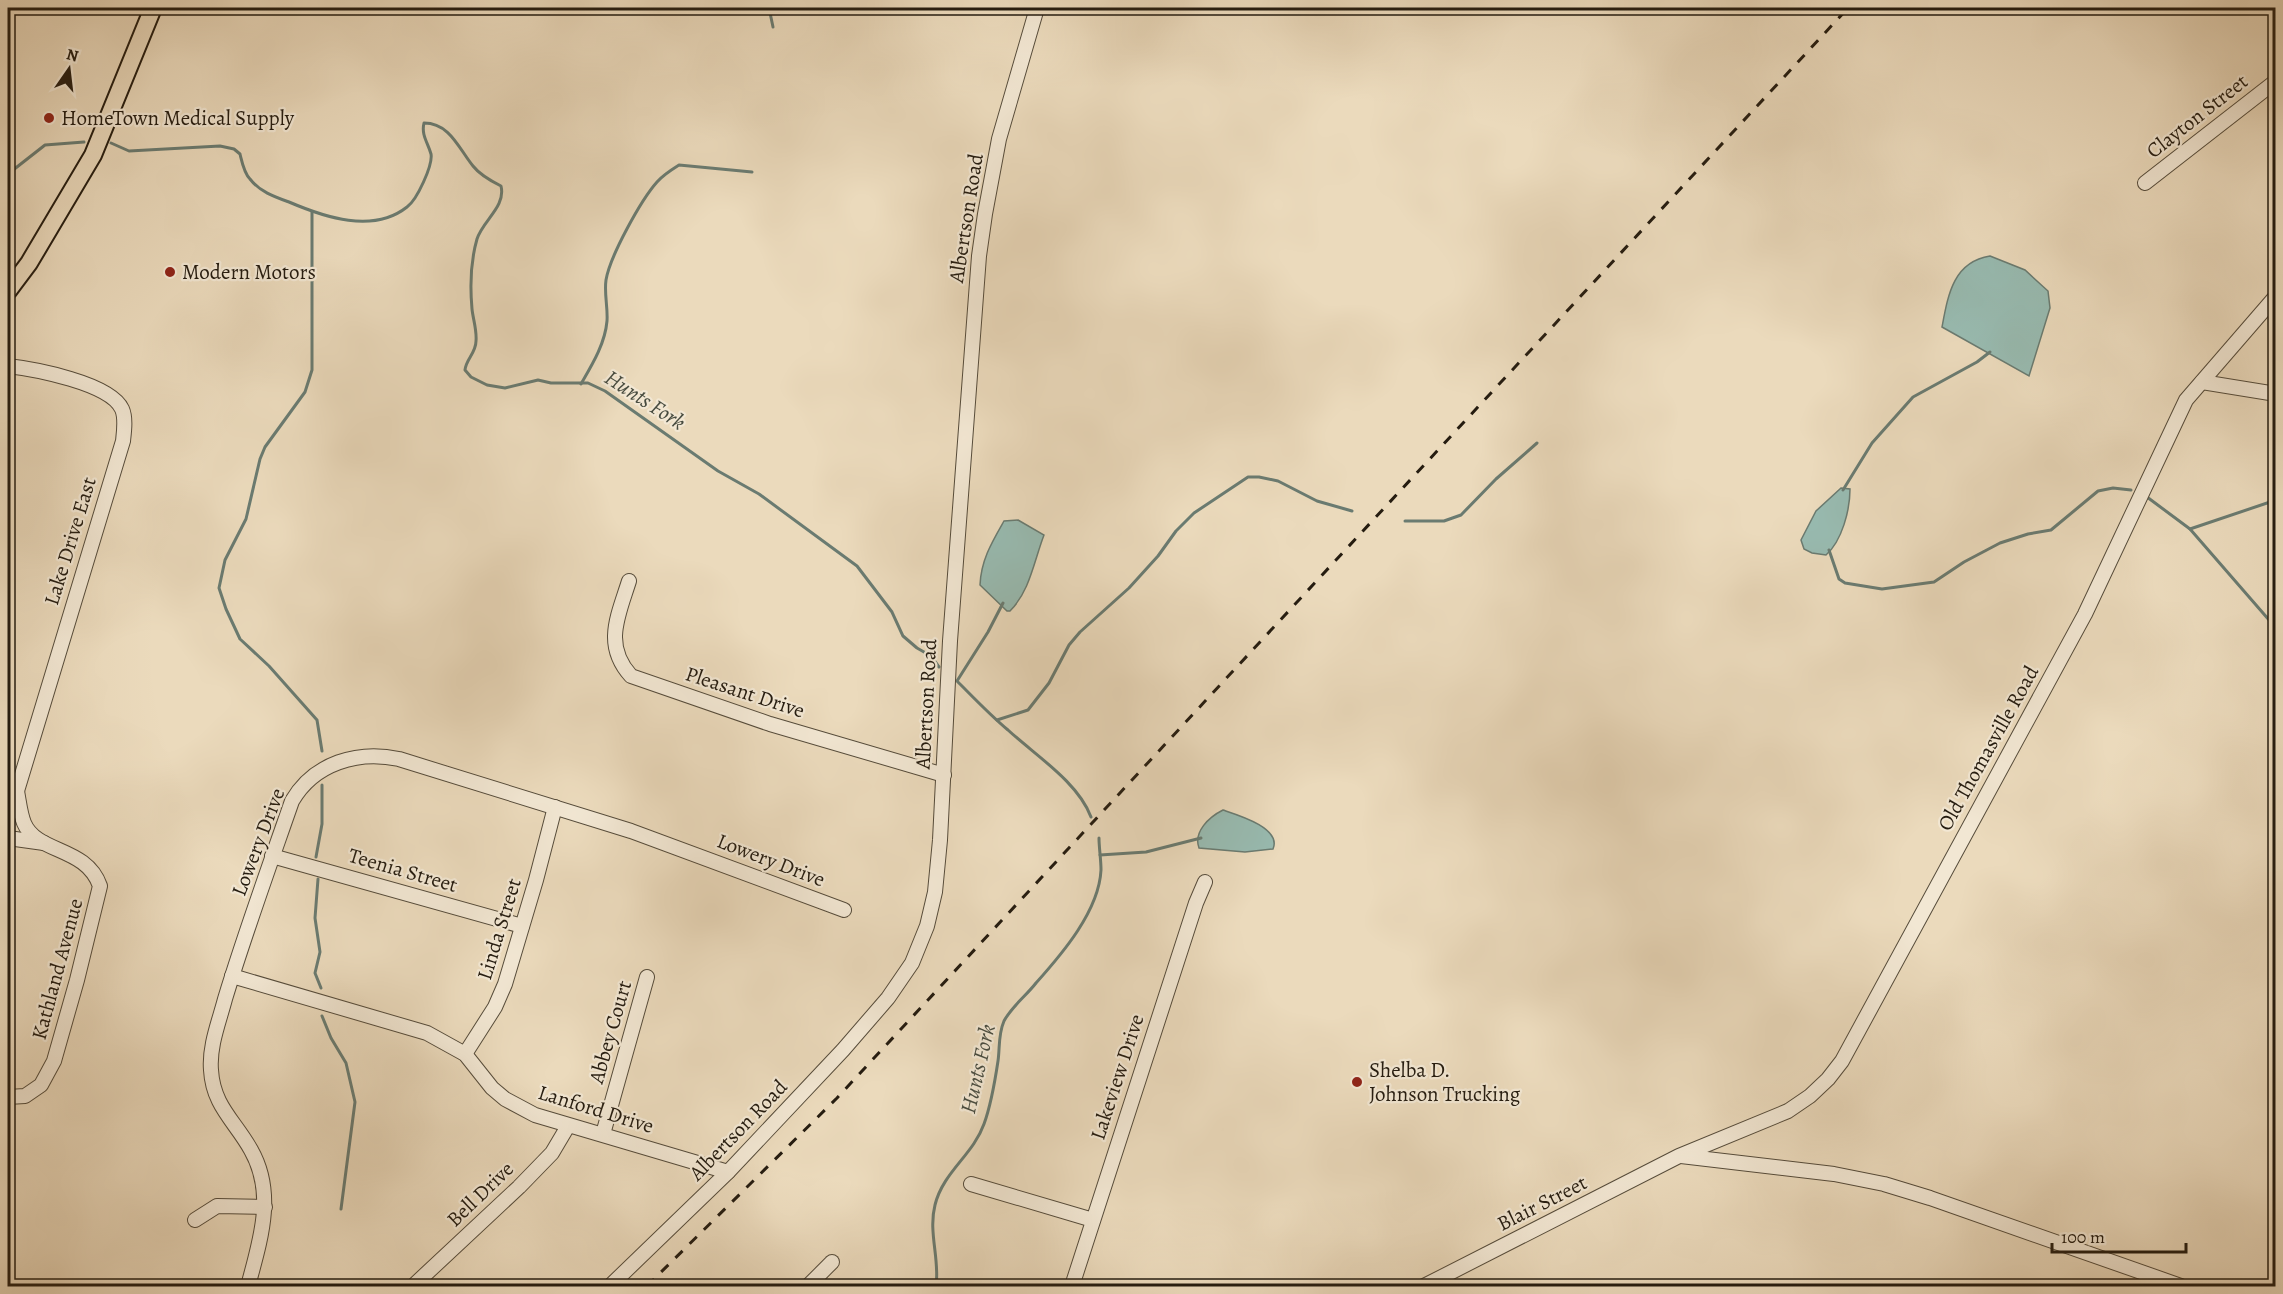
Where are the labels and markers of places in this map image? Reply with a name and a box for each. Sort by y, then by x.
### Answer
place label: HomeTown Medical Supply [61,104,295,132]
marker: HomeTown Medical Supply [42,111,56,125]
place label: Modern Motors [182,258,316,286]
marker: Modern Motors [163,265,177,279]
place label: Shelba D. Johnson Trucking [1369,1056,1521,1108]
marker: Shelba D. Johnson Trucking [1350,1075,1364,1089]

